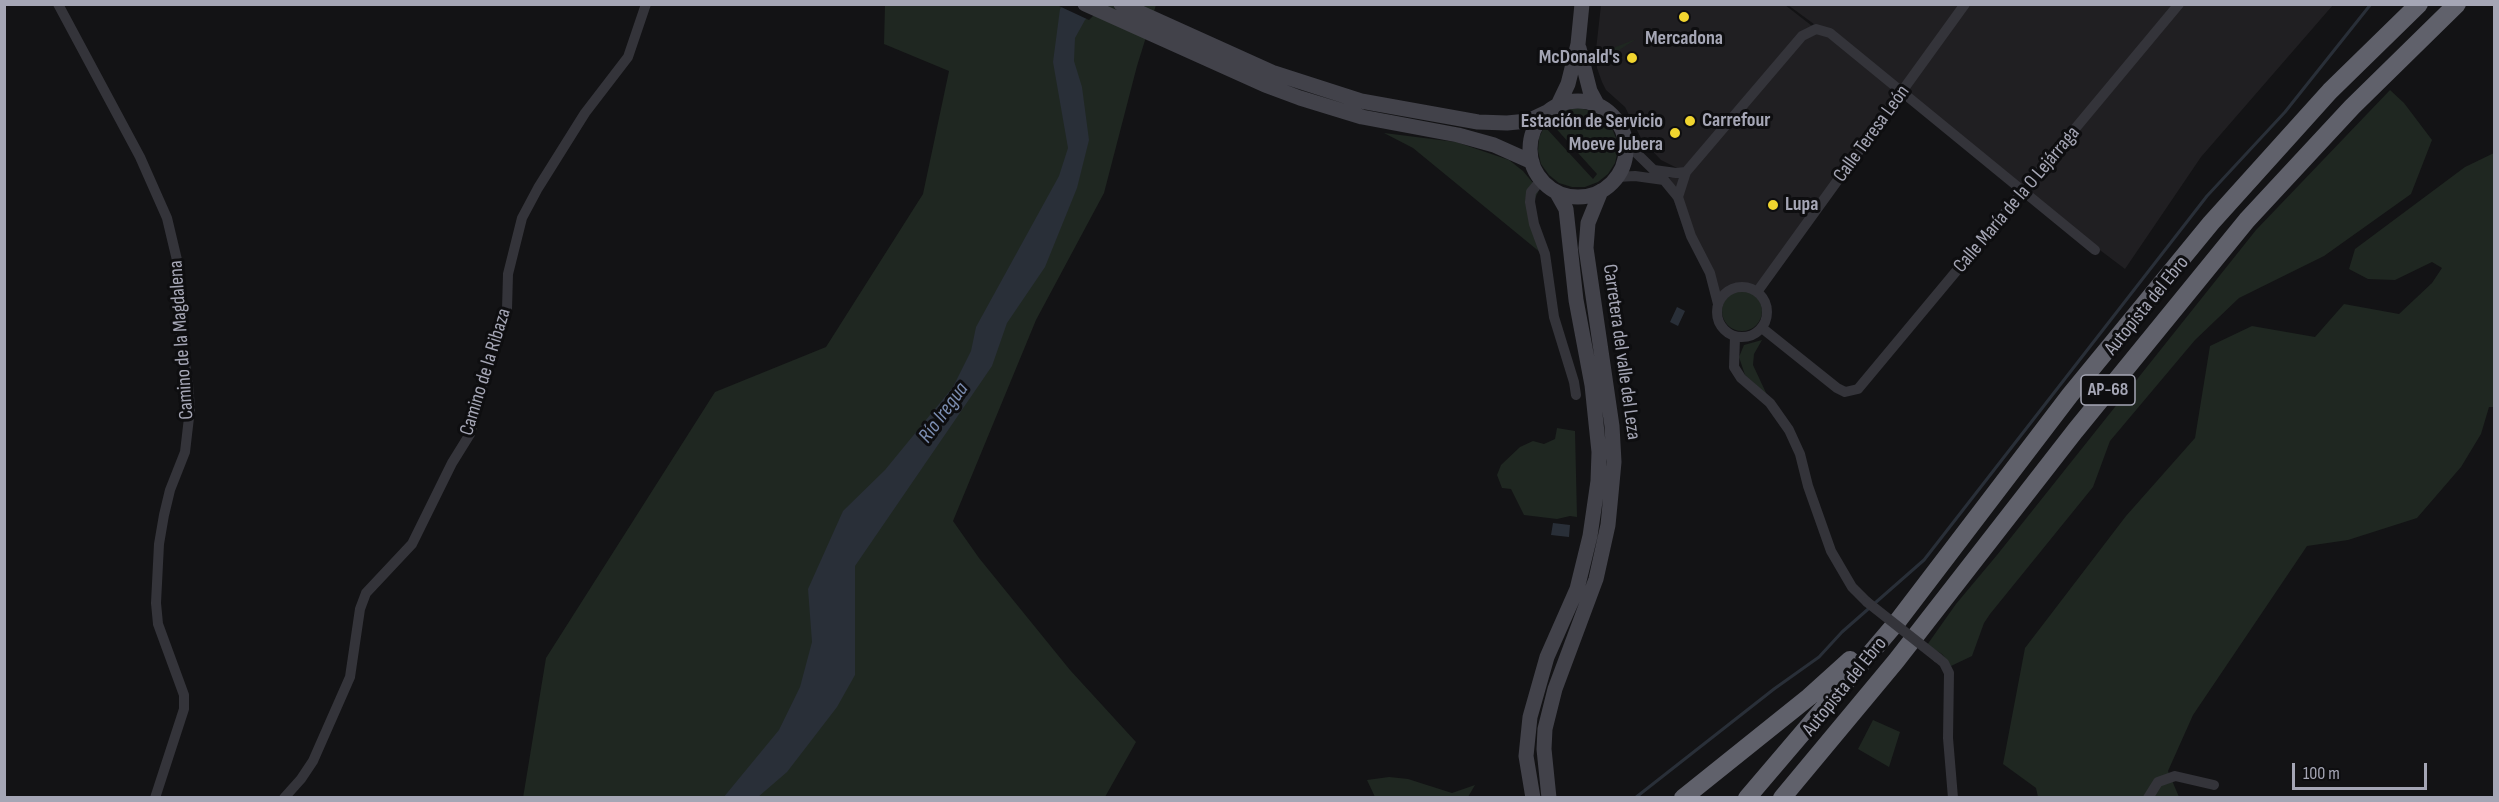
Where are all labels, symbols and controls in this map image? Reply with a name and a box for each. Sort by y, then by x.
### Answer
marker: Mercadona [1677,10,1691,24]
place label: Mercadona [1645,27,1723,51]
place label: McDonald's [1539,46,1620,70]
marker: McDonald's [1625,51,1639,65]
street label: Calle Teresa León [1829,81,1915,187]
place label: Carrefour [1702,109,1770,133]
place label: Estación de Servicio Moeve Jubera [1521,110,1663,157]
marker: Carrefour [1683,114,1697,128]
street label: Calle María de la O Lejárraga [1949,122,2085,278]
marker: Estación de Servicio Moeve Jubera [1668,126,1682,140]
place label: Lupa [1785,193,1818,217]
marker: Lupa [1766,198,1780,212]
street label: Autopista del Ebro [2100,252,2194,360]
street label: Camino de la Magdalena [164,260,200,420]
street label: Carretera del valle del Leza [1597,263,1645,441]
street label: Camino de la Ribaza [455,306,517,438]
road number: AP-68 [2081,375,2135,405]
water label: Río Iregua [914,378,974,448]
street label: Autopista del Ebro [1798,633,1892,741]
scale bar [2295,751,2430,789]
text: 100 m [2303,763,2340,784]

